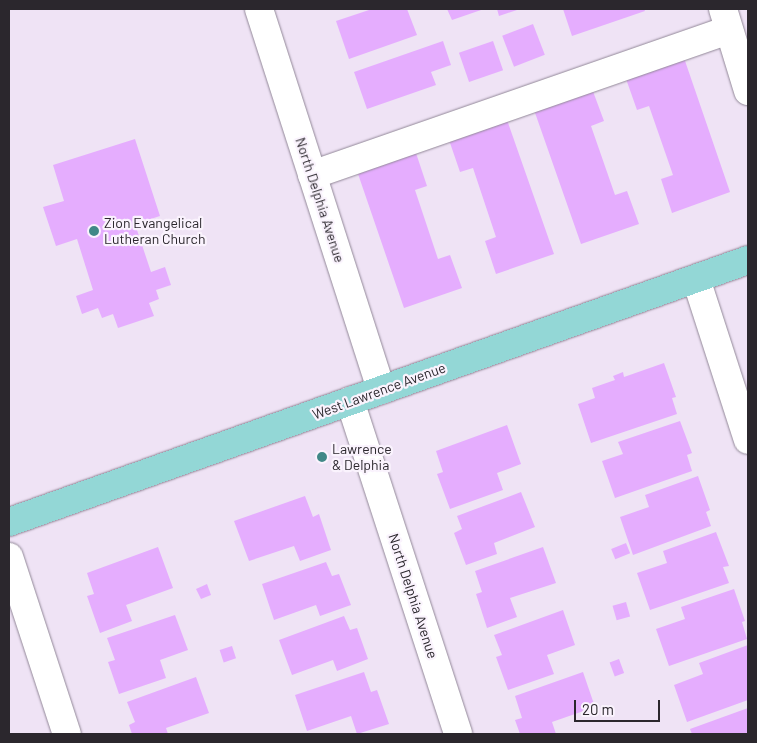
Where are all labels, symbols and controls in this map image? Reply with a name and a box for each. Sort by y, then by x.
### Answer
street label: North Delphia Avenue [292,135,348,265]
place label: Zion Evangelical Lutheran Church [104,215,205,248]
marker: Zion Evangelical Lutheran Church [88,225,100,237]
street label: West Lawrence Avenue [310,359,448,423]
place label: Lawrence & Delphia [332,441,392,474]
marker: Lawrence & Delphia [316,451,328,463]
street label: North Delphia Avenue [385,531,441,661]
scale bar [577,690,663,722]
text: 20 m [582,700,614,718]

